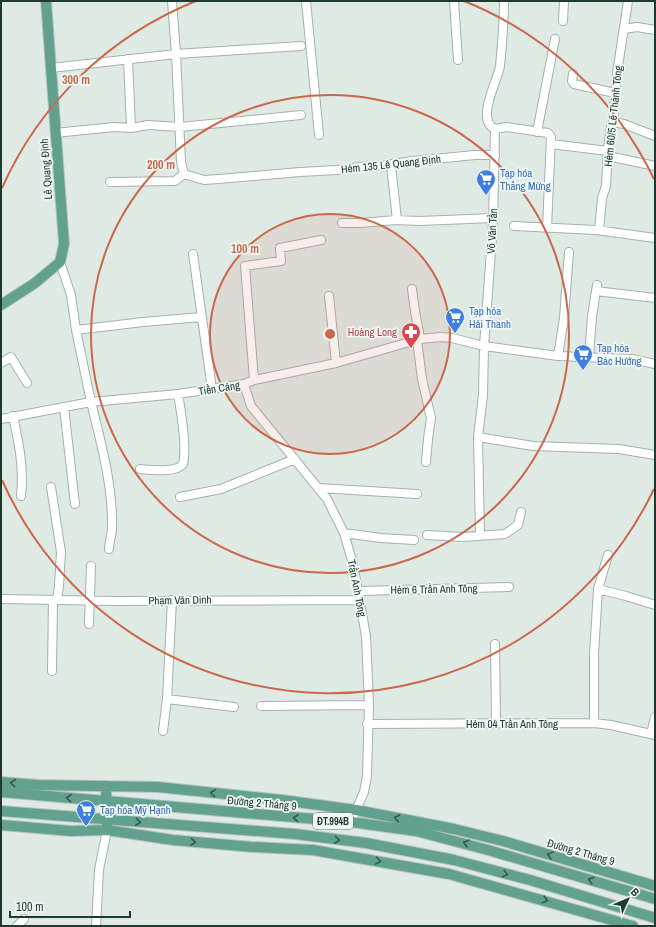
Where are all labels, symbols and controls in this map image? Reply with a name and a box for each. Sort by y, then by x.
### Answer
street label: Hẻm 60/5 Lê Thánh Tông [601,65,625,167]
text: 300 m [62,72,90,88]
street label: Lê Quang Định [37,138,55,200]
street label: Hẻm 135 Lê Quang Định [340,152,442,176]
text: 200 m [147,157,175,173]
place label: Tạp hóa Thắng Mừng [500,166,551,193]
supermarket icon: Tạp hóa Thắng Mừng [475,168,497,196]
street label: Võ Văn Tần [484,208,500,254]
text: 100 m [231,241,259,257]
place label: Tạp hóa Hải Thanh [469,304,511,331]
supermarket icon: Tạp hóa Hải Thanh [444,306,466,334]
pharmacy icon: Hoàng Long [400,321,422,349]
place label: Hoàng Long [348,325,397,339]
centre of rings [323,327,337,341]
place label: Tạp hóa Bác Hướng [597,341,642,368]
supermarket icon: Tạp hóa Bác Hướng [572,343,594,371]
street label: Tiền Cảng [197,378,241,398]
street label: Trần Anh Tông [345,558,369,618]
street label: Hẻm 6 Trần Anh Tông [390,581,478,597]
street label: Phạm Văn Dinh [148,592,212,608]
street label: Hẻm 04 Trần Anh Tông [466,717,558,731]
one-way arrow [10,778,16,787]
one-way arrow [210,789,216,798]
street label: Đường 2 Tháng 9 [227,793,297,813]
one-way arrow [66,794,72,803]
supermarket icon: Tạp hóa Mỹ Hạnh [75,799,97,827]
place label: Tạp hóa Mỹ Hạnh [100,803,171,817]
one-way arrow [293,813,299,822]
road number: ĐT.994B [313,813,353,829]
one-way arrow [394,815,400,823]
one-way arrow [135,817,141,826]
one-way arrow [334,835,340,844]
street label: Đường 2 Tháng 9 [546,836,616,868]
one-way arrow [190,837,196,846]
one-way arrow [463,839,470,848]
one-way arrow [547,852,554,860]
one-way arrow [375,856,381,864]
one-way arrow [502,869,508,877]
one-way arrow [587,876,594,885]
north arrow [608,879,648,919]
text: B [628,885,643,900]
scale bar [10,893,130,919]
one-way arrow [541,895,548,904]
text: 100 m [16,899,43,915]

